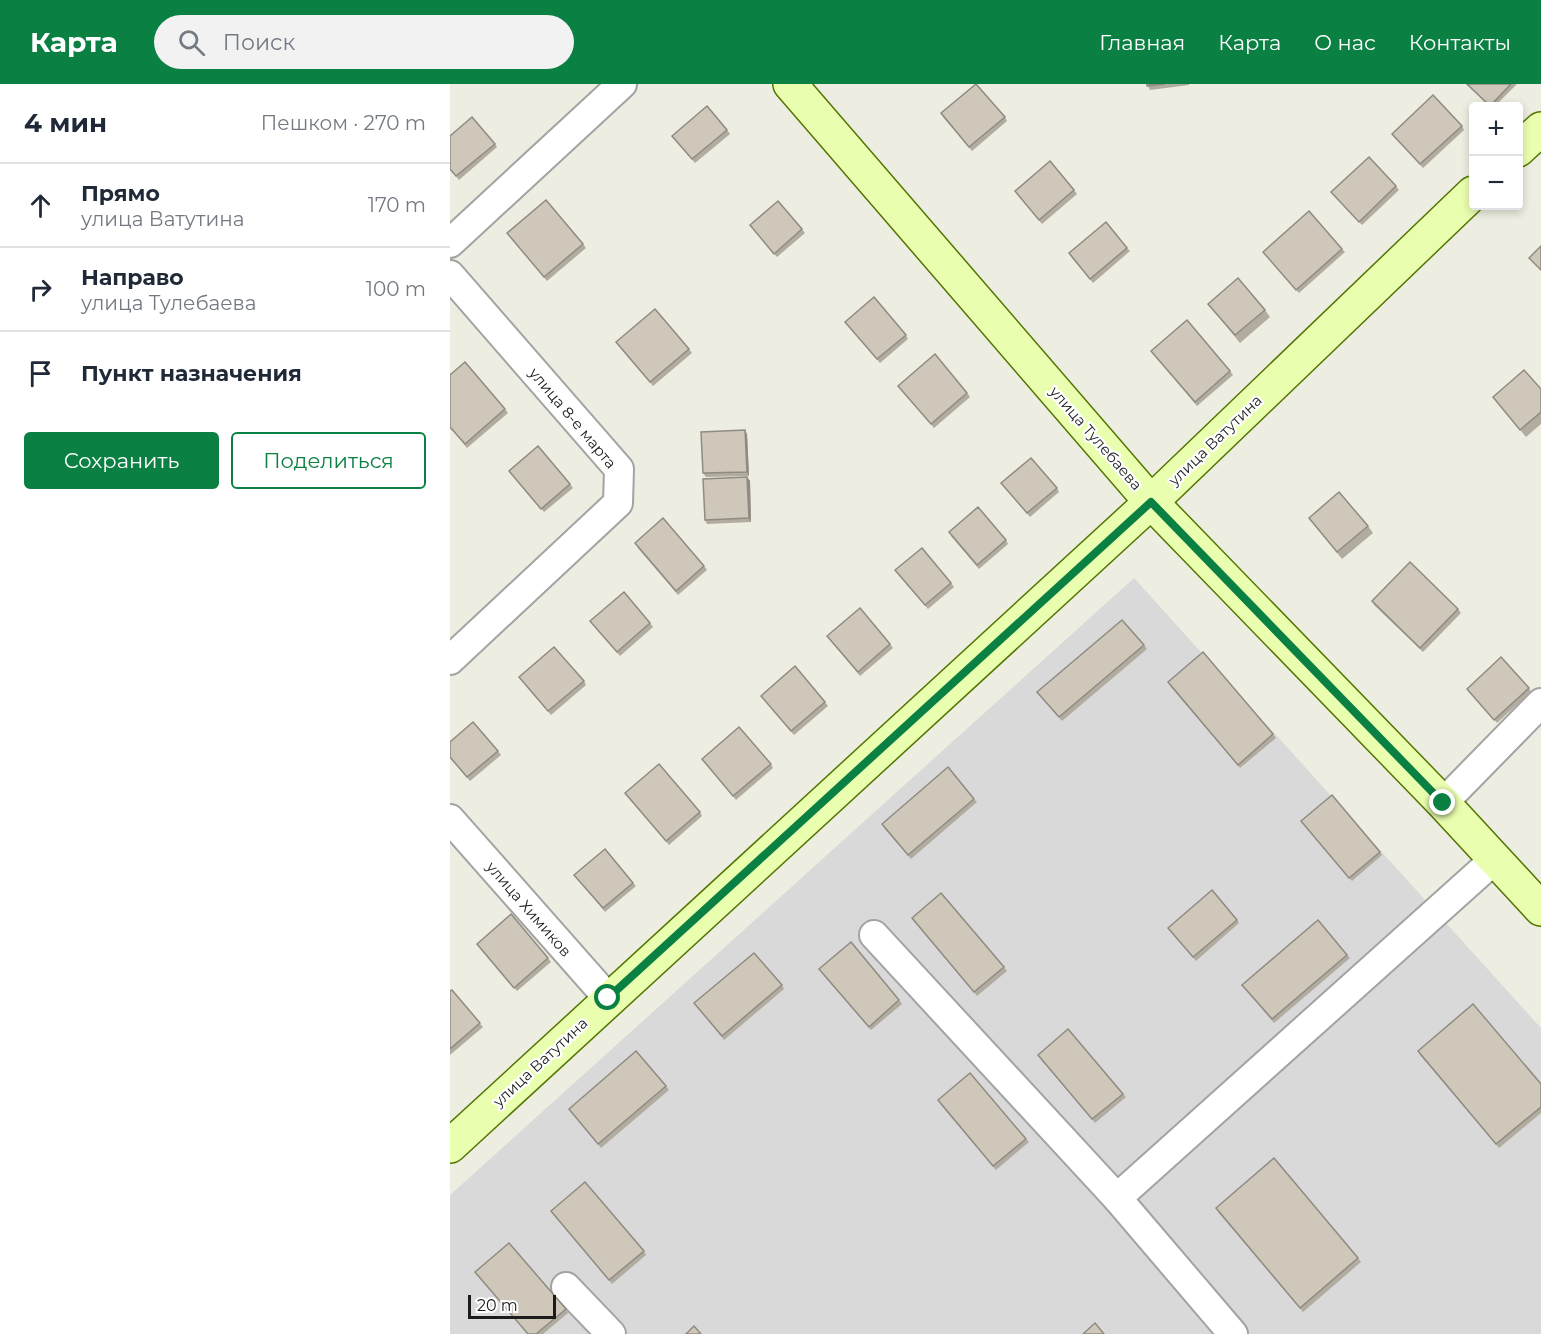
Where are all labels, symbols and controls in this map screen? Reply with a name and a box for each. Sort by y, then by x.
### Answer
search box [154,15,574,69]
text: Карта [30,25,118,59]
icon: search [175,26,208,59]
text: Поиск [223,29,295,56]
text: Главная [1099,30,1185,55]
text: Карта [1218,30,1281,55]
text: О нас [1314,30,1376,55]
text: Контакты [1409,30,1511,55]
map controls [1469,102,1523,210]
button: + [1469,102,1523,156]
text: 4 мин [24,107,107,139]
text: Пешком · 270 m [261,111,426,135]
button: − [1469,156,1523,210]
text: Прямо [81,180,160,207]
icon: ahead [24,189,57,222]
text: 170 m [368,193,426,217]
text: улица Ватутина [81,207,244,231]
text: Направо [81,264,184,291]
icon: right [24,273,57,306]
text: 100 m [366,277,426,301]
text: улица Тулебаева [81,291,256,315]
icon: arrive [24,357,57,390]
text: Пункт назначения [81,360,302,387]
street label: улица 8-е марта [525,363,621,472]
street label: улица Тулебаева [1045,381,1146,494]
street label: улица Ватутина [1164,391,1266,490]
button: Сохранить [24,432,219,489]
button: Поделиться [231,432,426,489]
route end [1429,789,1455,815]
street label: улица Химиков [482,857,576,961]
route start [594,984,620,1010]
street label: улица Ватутина [488,1013,591,1111]
scale bar [468,1292,556,1320]
text: 20 m [477,1296,518,1315]

